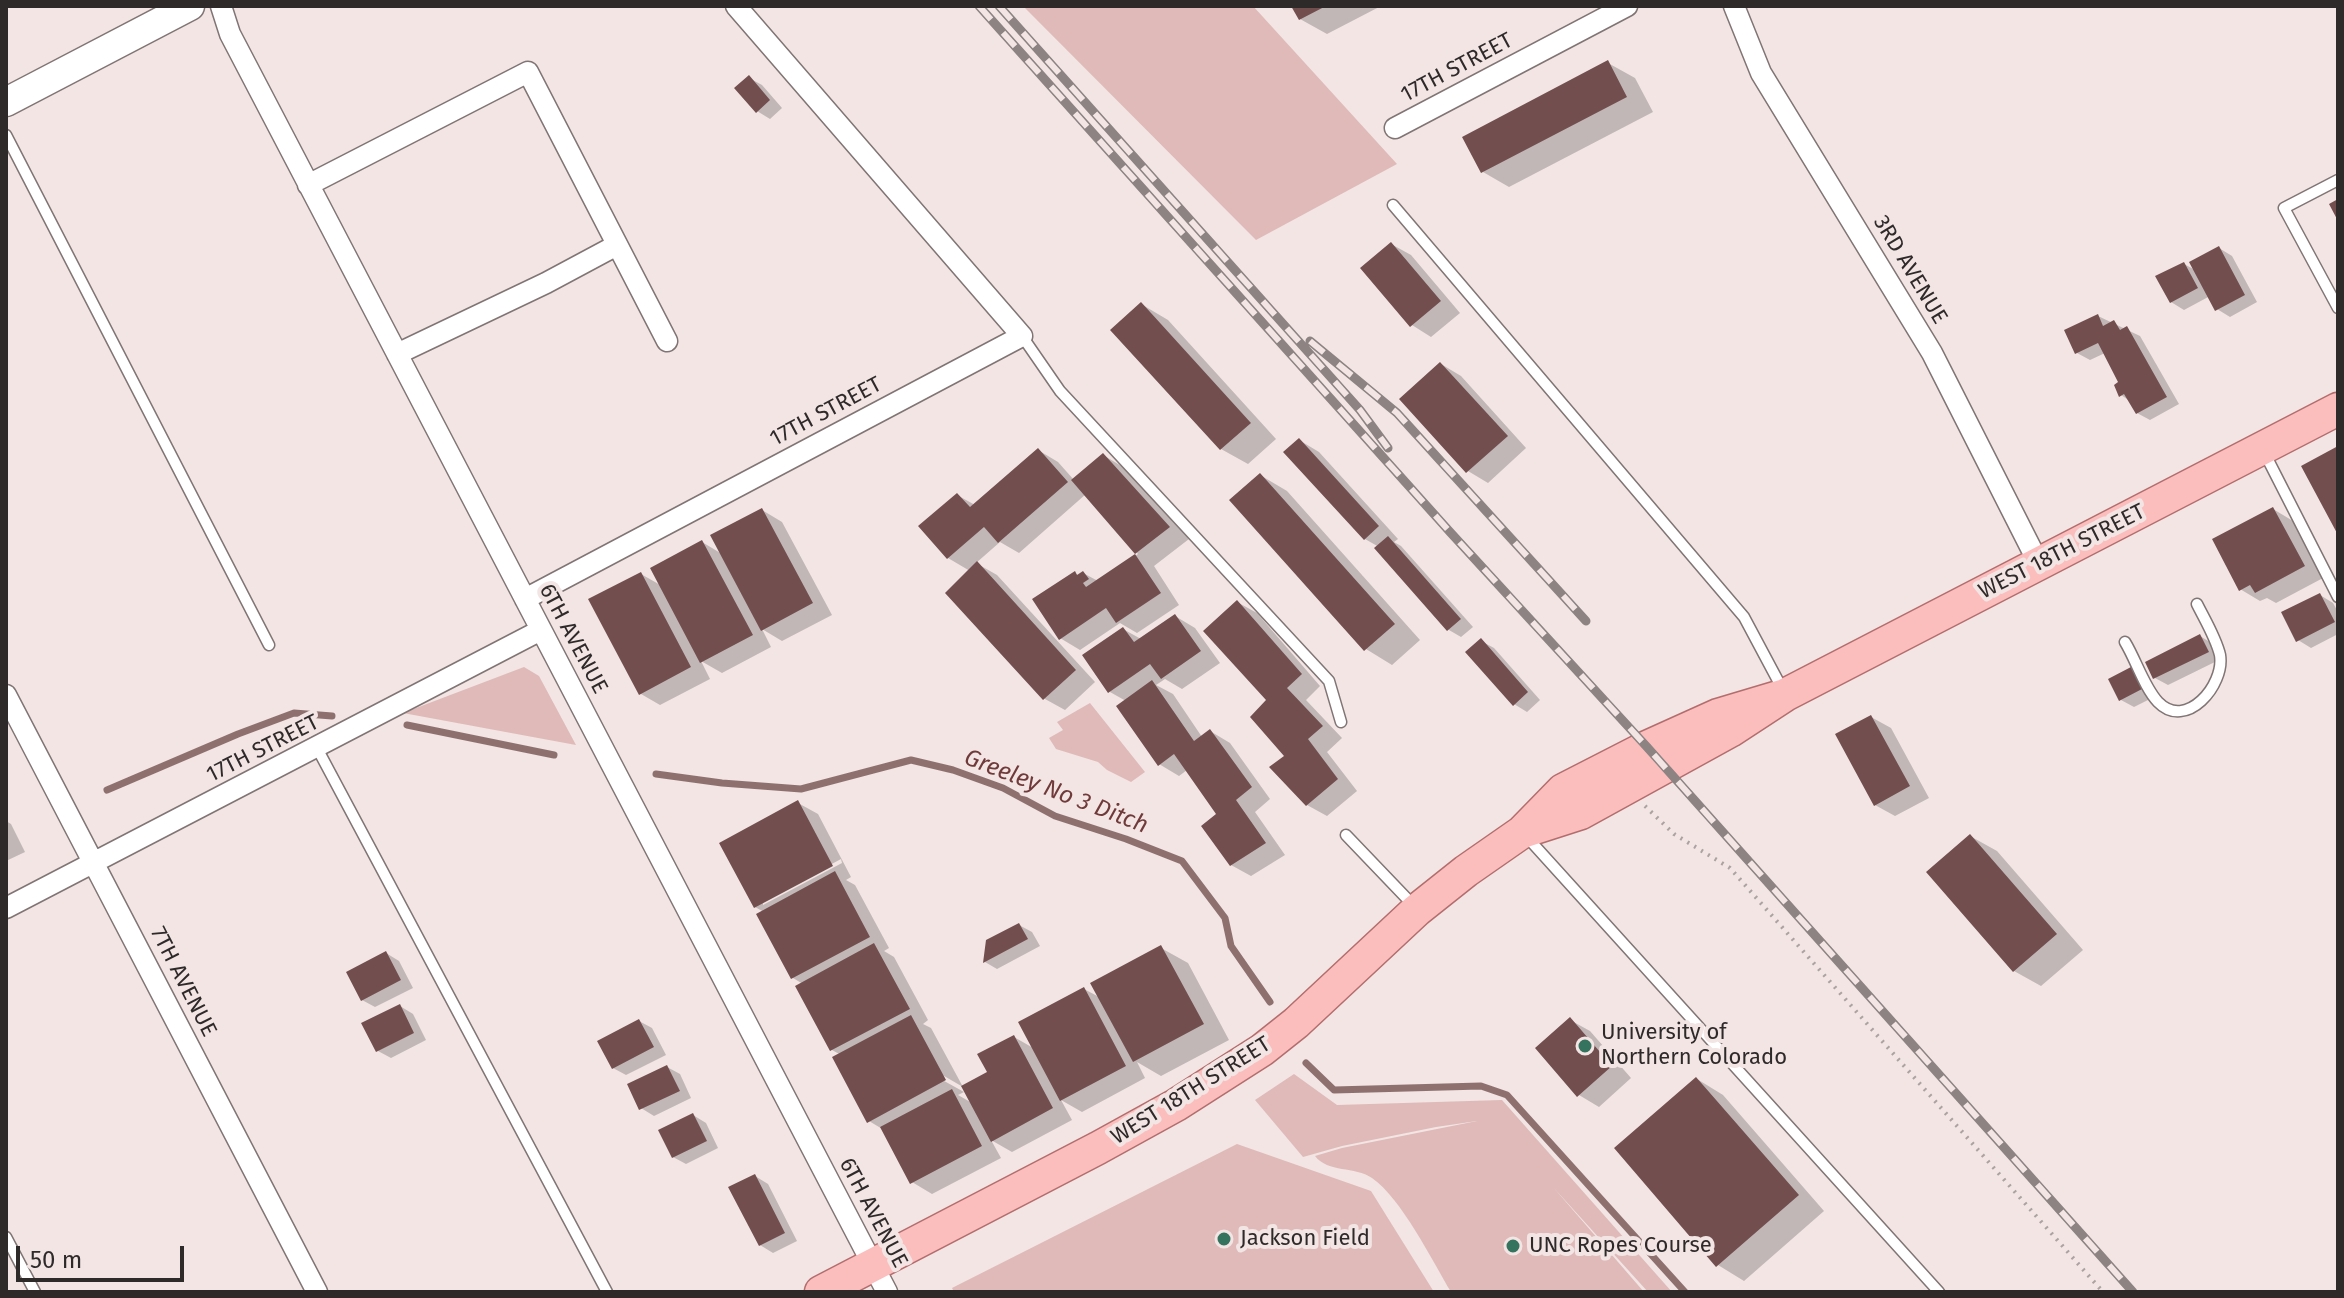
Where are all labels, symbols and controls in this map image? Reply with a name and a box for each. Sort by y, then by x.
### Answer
street label: 17TH STREET [1397,28,1517,108]
street label: 3RD AVENUE [1867,211,1953,329]
street label: 17TH STREET [766,372,886,452]
street label: WEST 18TH STREET [1975,499,2149,605]
street label: 6TH AVENUE [533,580,613,698]
street label: 17TH STREET [202,709,324,789]
water label: Greeley No 3 Ditch [960,744,1152,840]
street label: 7TH AVENUE [144,923,222,1041]
place label: University of Northern Colorado [1601,1020,1787,1072]
street label: WEST 18TH STREET [1106,1031,1276,1151]
marker: University of Northern Colorado [1576,1037,1594,1055]
street label: 6TH AVENUE [833,1154,913,1272]
place label: Jackson Field [1240,1226,1370,1252]
scale bar [20,1230,188,1280]
marker: Jackson Field [1215,1230,1233,1248]
place label: UNC Ropes Course [1529,1233,1712,1259]
marker: UNC Ropes Course [1504,1237,1522,1255]
text: 50 m [30,1246,82,1274]

